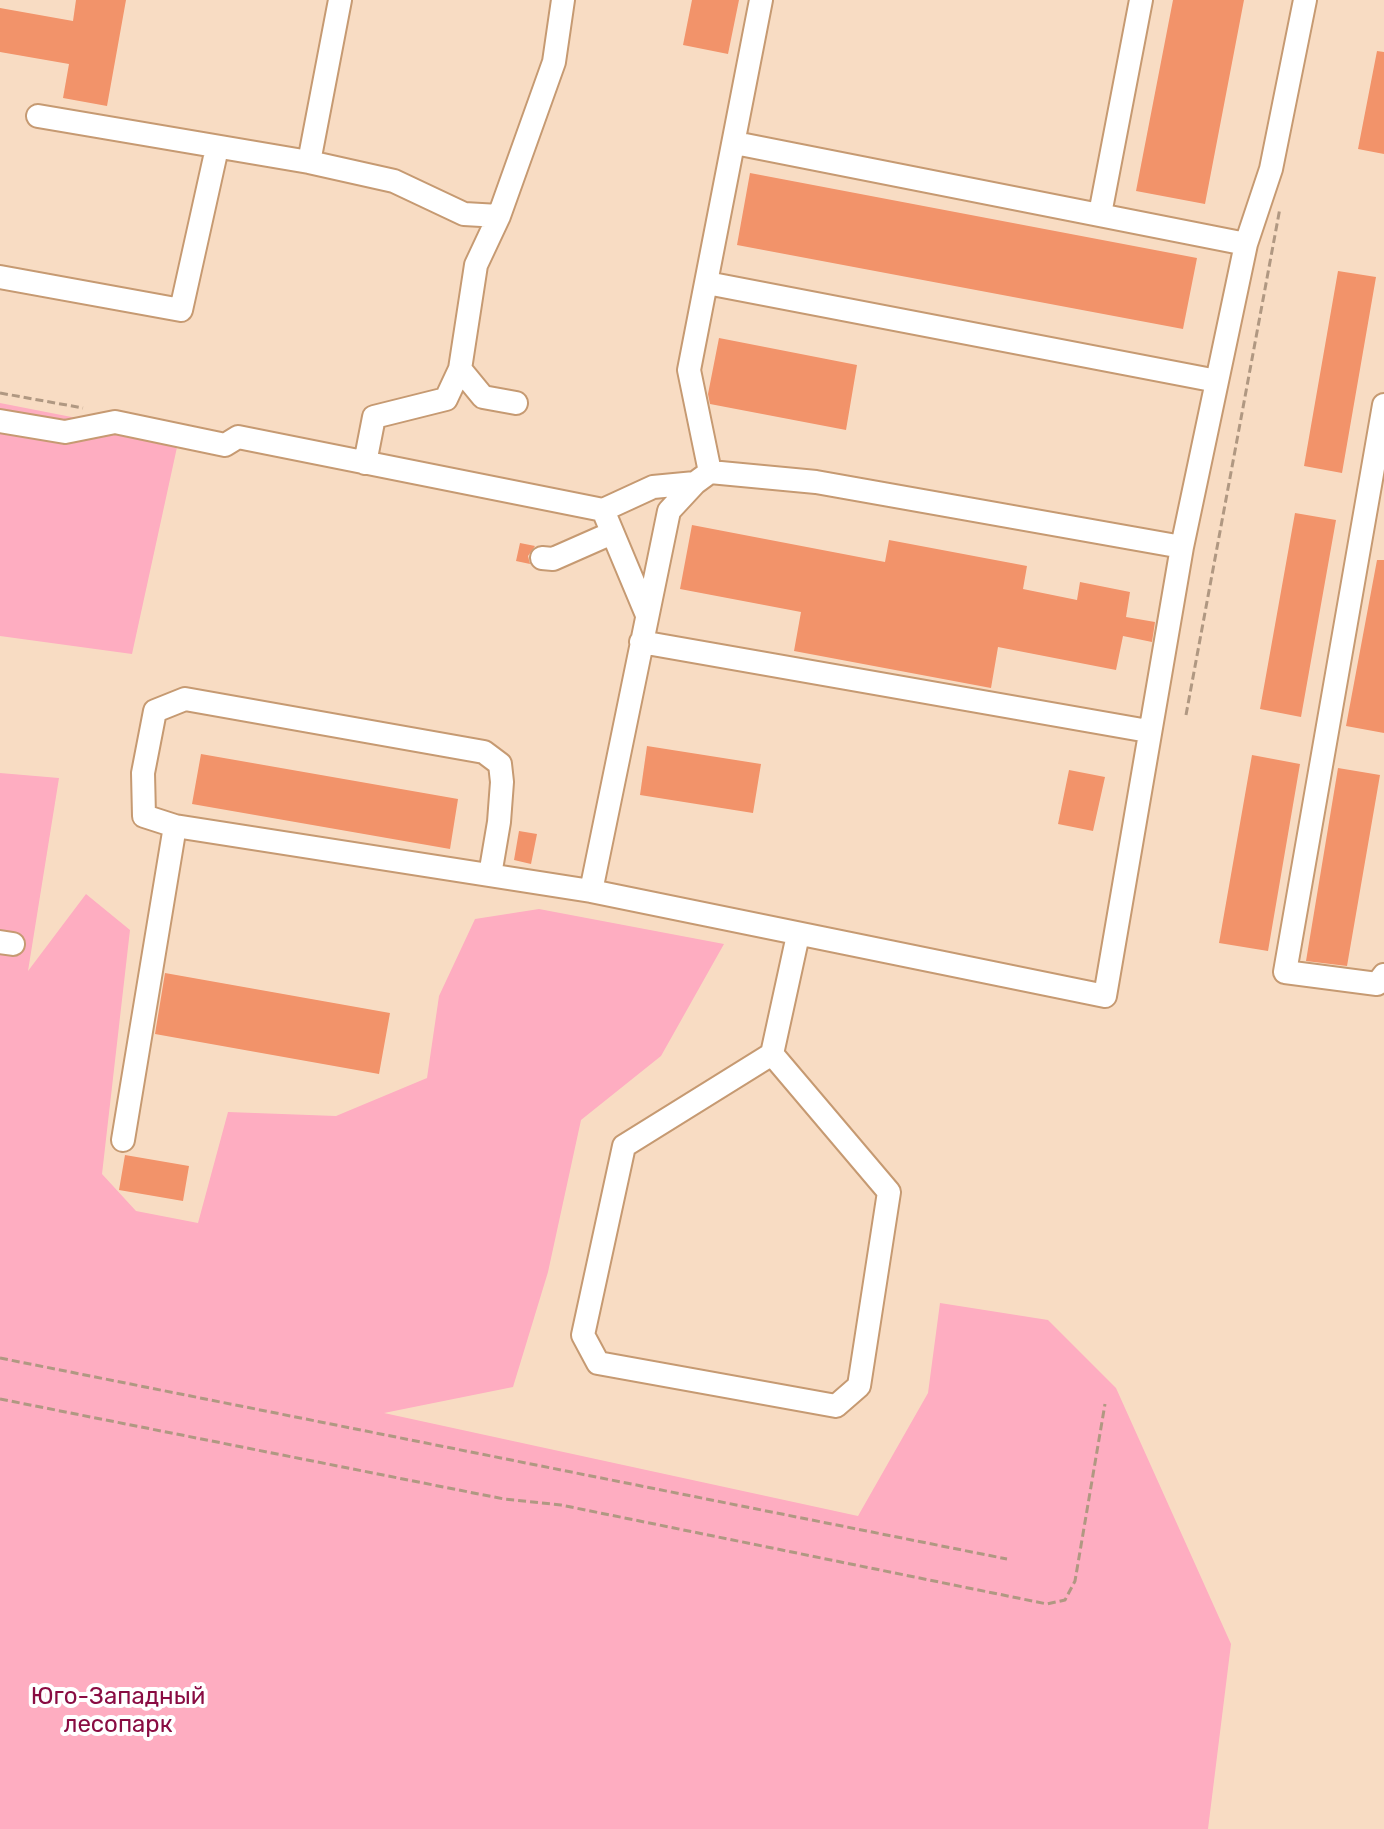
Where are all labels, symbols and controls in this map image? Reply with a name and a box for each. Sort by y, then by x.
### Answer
park label: Юго-Западный лесопарк [31,1683,205,1739]

